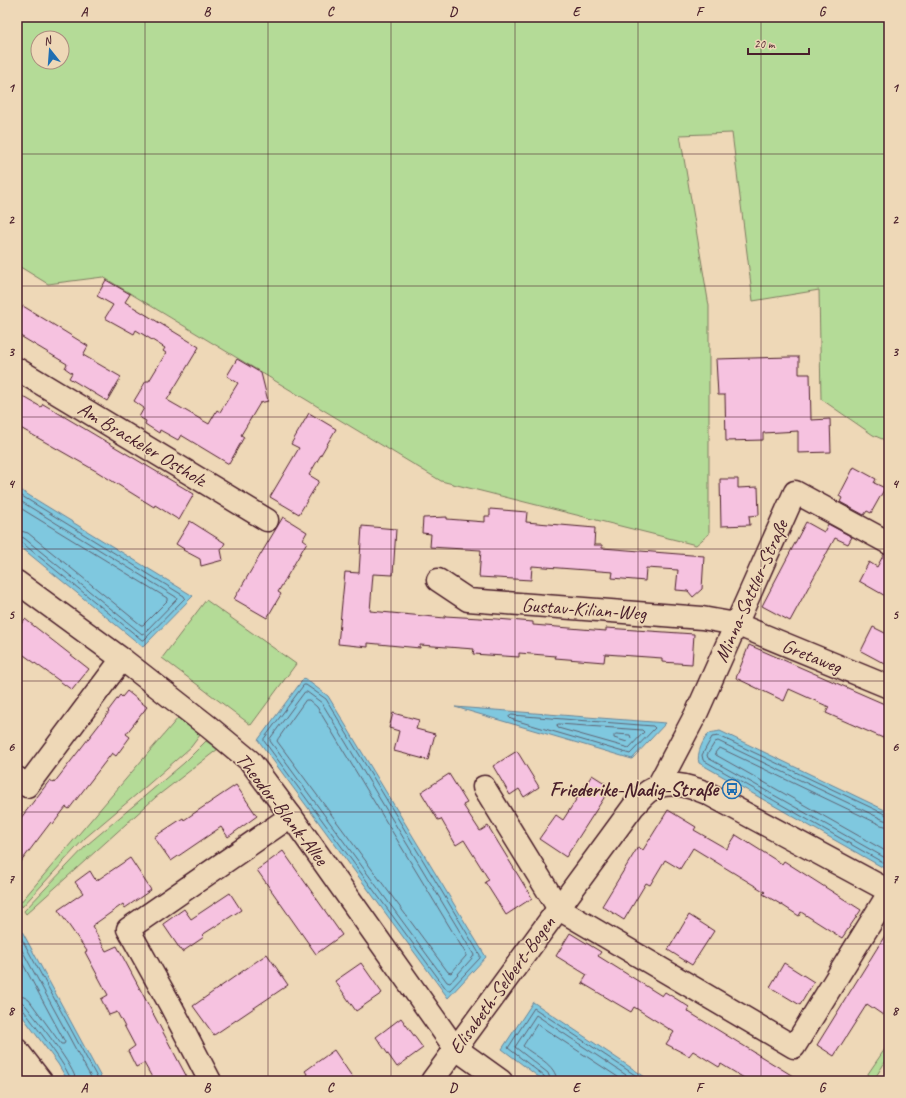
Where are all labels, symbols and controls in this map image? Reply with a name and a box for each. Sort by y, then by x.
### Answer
text: A [81,4,89,20]
text: B [204,4,212,20]
text: C [327,4,335,20]
text: D [449,4,458,20]
text: E [573,4,582,20]
text: F [696,4,705,20]
text: G [819,4,827,20]
north arrow [30,30,70,70]
scale bar [748,30,809,56]
text: N [42,32,54,48]
text: 20 m [754,36,776,52]
text: 1 [8,80,16,96]
text: 1 [892,80,900,96]
text: 2 [8,212,15,228]
text: 2 [892,212,899,228]
text: 3 [8,344,15,360]
text: 3 [892,344,899,360]
street label: Am Brackeler Ostholz [73,396,212,493]
text: 4 [8,476,16,492]
text: 4 [892,476,900,492]
street label: Minna-Sattler-Straße [708,515,794,666]
street label: Gustav-Kilian-Weg [521,592,648,626]
text: 5 [8,607,15,623]
text: 5 [892,607,899,623]
street label: Gretaweg [779,633,846,680]
text: 6 [8,739,15,755]
text: 6 [892,739,899,755]
street label: Theodor-Blank-Allee [230,748,335,872]
place label: Friederike-Nadig-Straße [550,777,720,802]
bus stop icon: Friederike-Nadig-Straße [721,778,743,800]
text: 7 [8,871,15,887]
text: 7 [892,871,899,887]
street label: Elisabeth-Selbert-Bogen [443,910,561,1059]
text: 8 [8,1003,16,1019]
text: 8 [892,1003,900,1019]
text: A [81,1080,89,1096]
text: B [204,1080,212,1096]
text: C [327,1080,335,1096]
text: D [449,1080,458,1096]
text: E [573,1080,582,1096]
text: F [696,1080,705,1096]
text: G [819,1080,827,1096]

